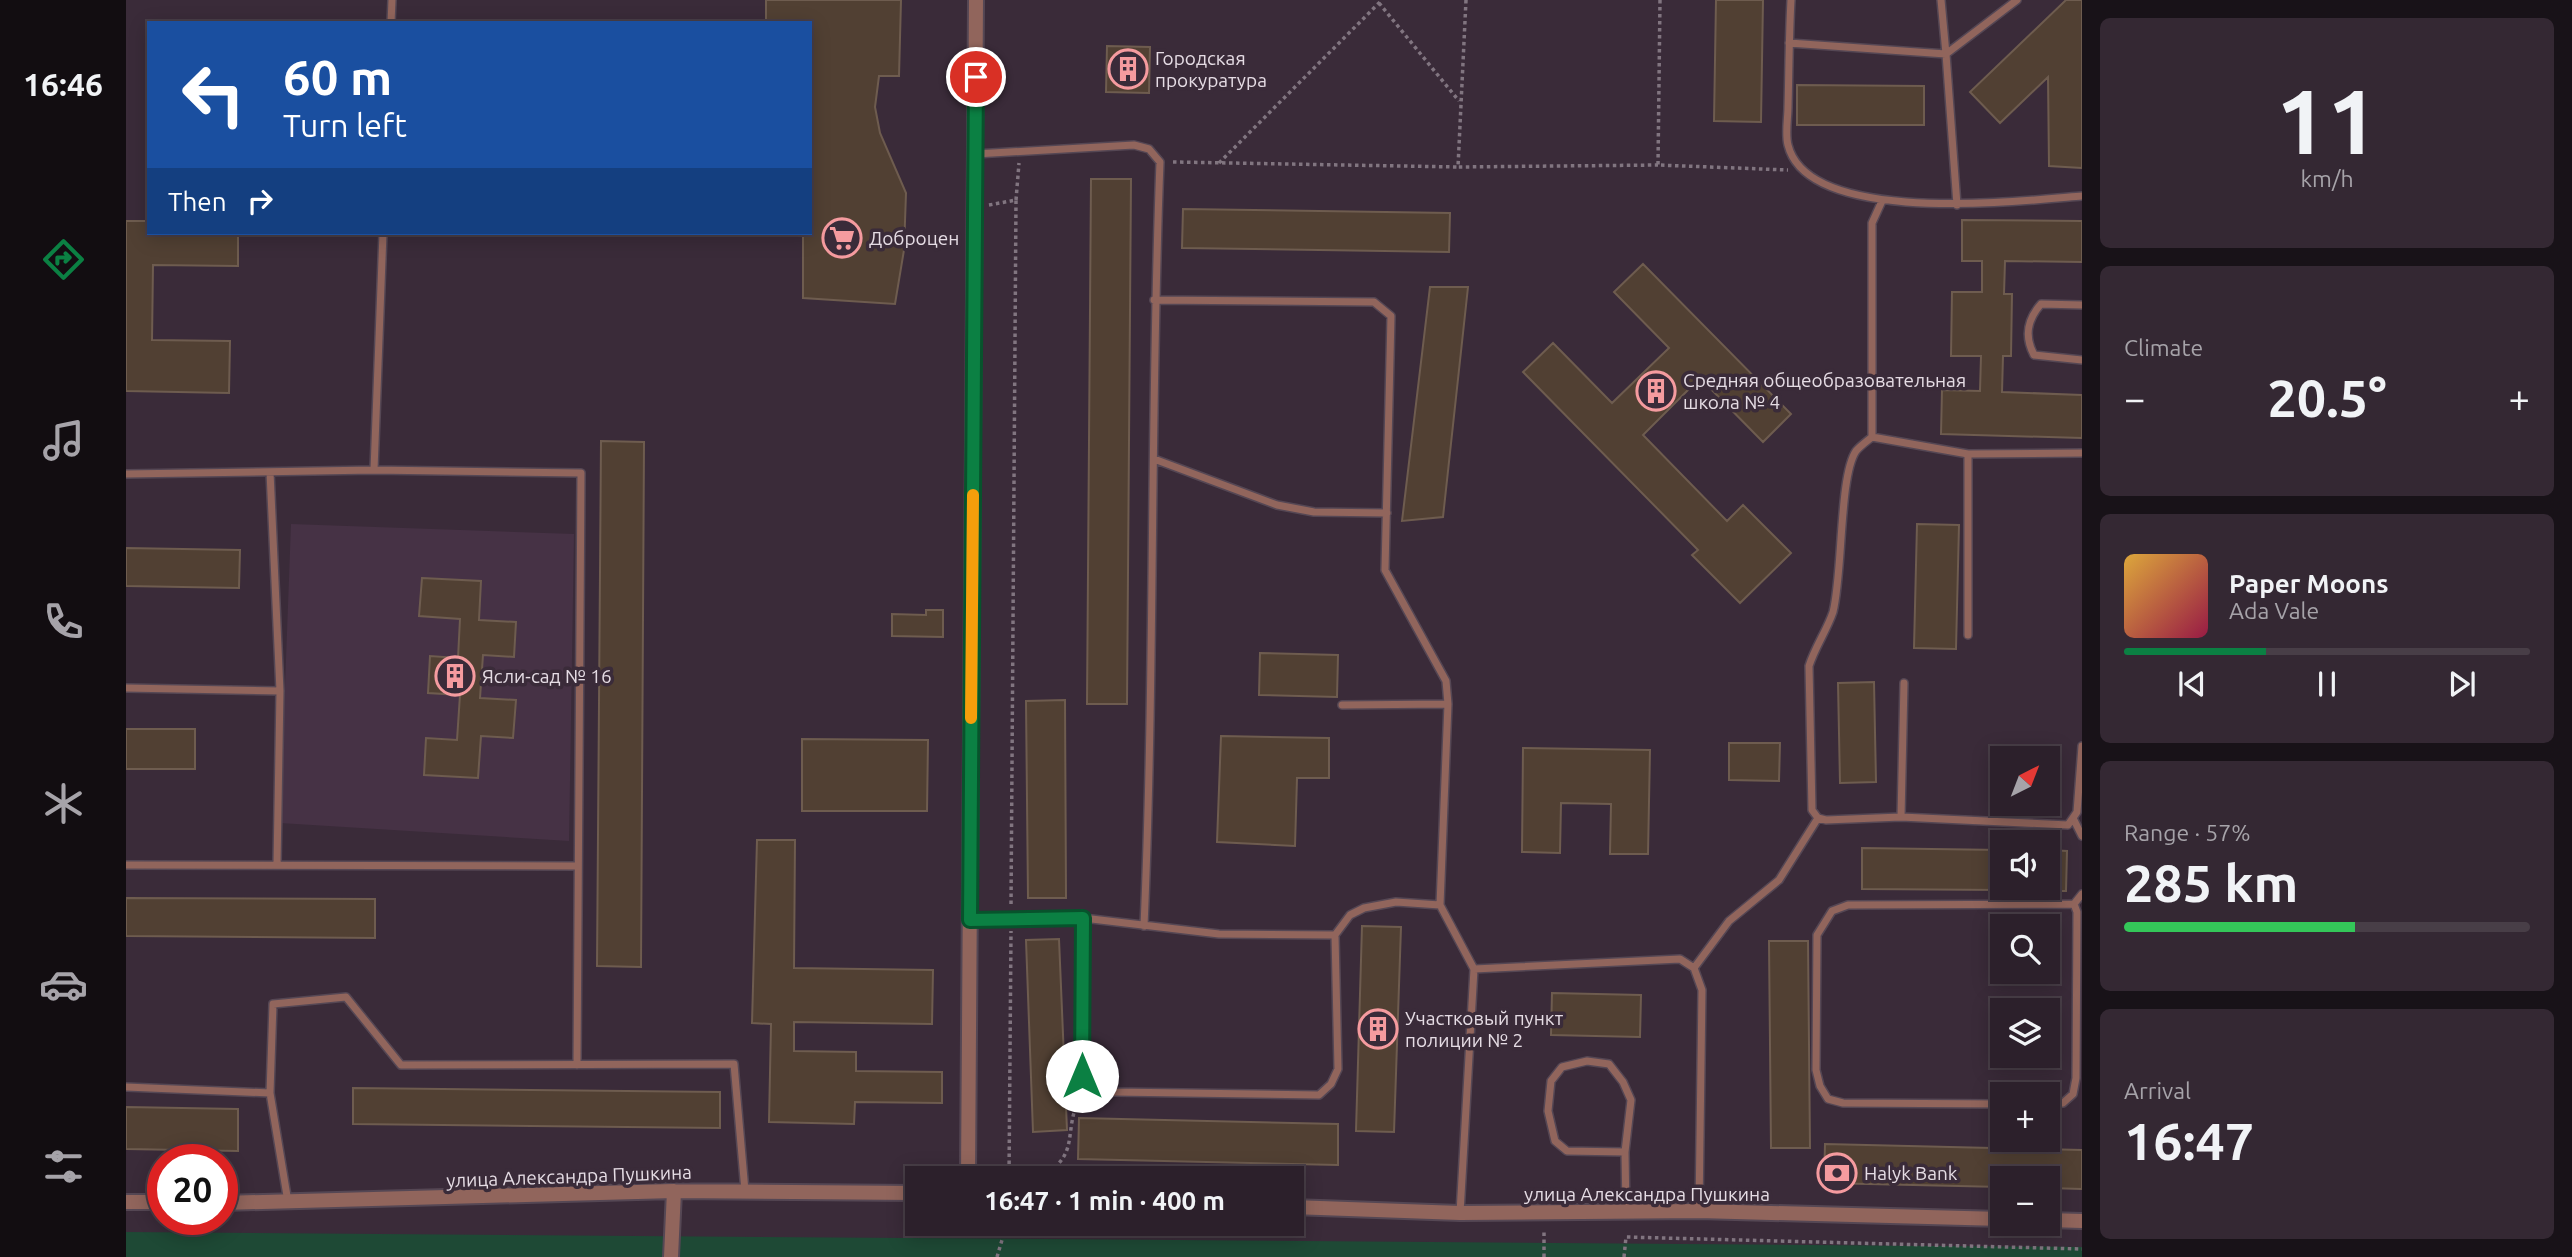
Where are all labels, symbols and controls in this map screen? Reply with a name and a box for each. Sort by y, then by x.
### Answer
pin [946,47,1006,107]
place label: Городская прокуратура [1155,47,1267,91]
building icon: Городская прокуратура [1107,48,1149,90]
icon: left [168,49,259,140]
text: 60 m [283,49,392,104]
icon: arrive [957,58,995,96]
text: 16:46 [23,66,103,102]
text: 11 [2276,69,2378,171]
text: Turn left [283,107,407,143]
text: km/h [2300,166,2354,191]
icon: right [241,182,279,220]
text: Then [168,187,227,216]
supermarket icon: Доброцен [821,217,863,259]
place label: Доброцен [869,227,959,249]
icon: directions [39,235,88,284]
text: Climate [2124,335,2203,360]
place label: Средняя общеобразовательная школа № 4 [1683,369,1966,413]
text: 20.5° [2267,369,2387,427]
building icon: Средняя общеобразовательная школа № 4 [1635,370,1677,412]
text: − [2124,377,2145,419]
text: + [2509,377,2530,419]
icon: music [39,416,88,465]
text: Paper Moons [2229,569,2388,598]
icon: phone [39,597,88,646]
text: Ada Vale [2229,598,2319,623]
building icon: Ясли-сад № 16 [434,655,476,697]
place label: Ясли-сад № 16 [482,665,612,687]
icon: previous [2173,665,2211,703]
icon: pause [2308,665,2346,703]
icon: next [2443,665,2481,703]
north arrow [1990,746,2060,816]
map controls [1990,746,2060,1236]
icon: climate [39,779,88,828]
text: Range · 57% [2124,820,2251,845]
button: sound [1990,830,2060,900]
text: 285 km [2124,854,2298,912]
button: search [1990,914,2060,984]
icon: car [39,960,88,1009]
button: layers [1990,998,2060,1068]
place label: Участковый пункт полиции № 2 [1405,1007,1564,1051]
building icon: Участковый пункт полиции № 2 [1357,1008,1399,1050]
position arrow [1045,1039,1119,1113]
text: Arrival [2124,1078,2191,1103]
button: + [1990,1082,2060,1152]
text: 16:47 [2124,1112,2254,1170]
icon: filters [39,1142,88,1191]
speed limit sign: 20 [147,1144,238,1235]
bank icon: Halyk Bank [1816,1152,1858,1194]
street label: улица Александра Пушкина [446,1161,692,1191]
place label: Halyk Bank [1864,1162,1958,1184]
button: − [1990,1166,2060,1236]
street label: улица Александра Пушкина [1524,1183,1770,1205]
text: 16:47 · 1 min · 400 m [984,1186,1225,1215]

